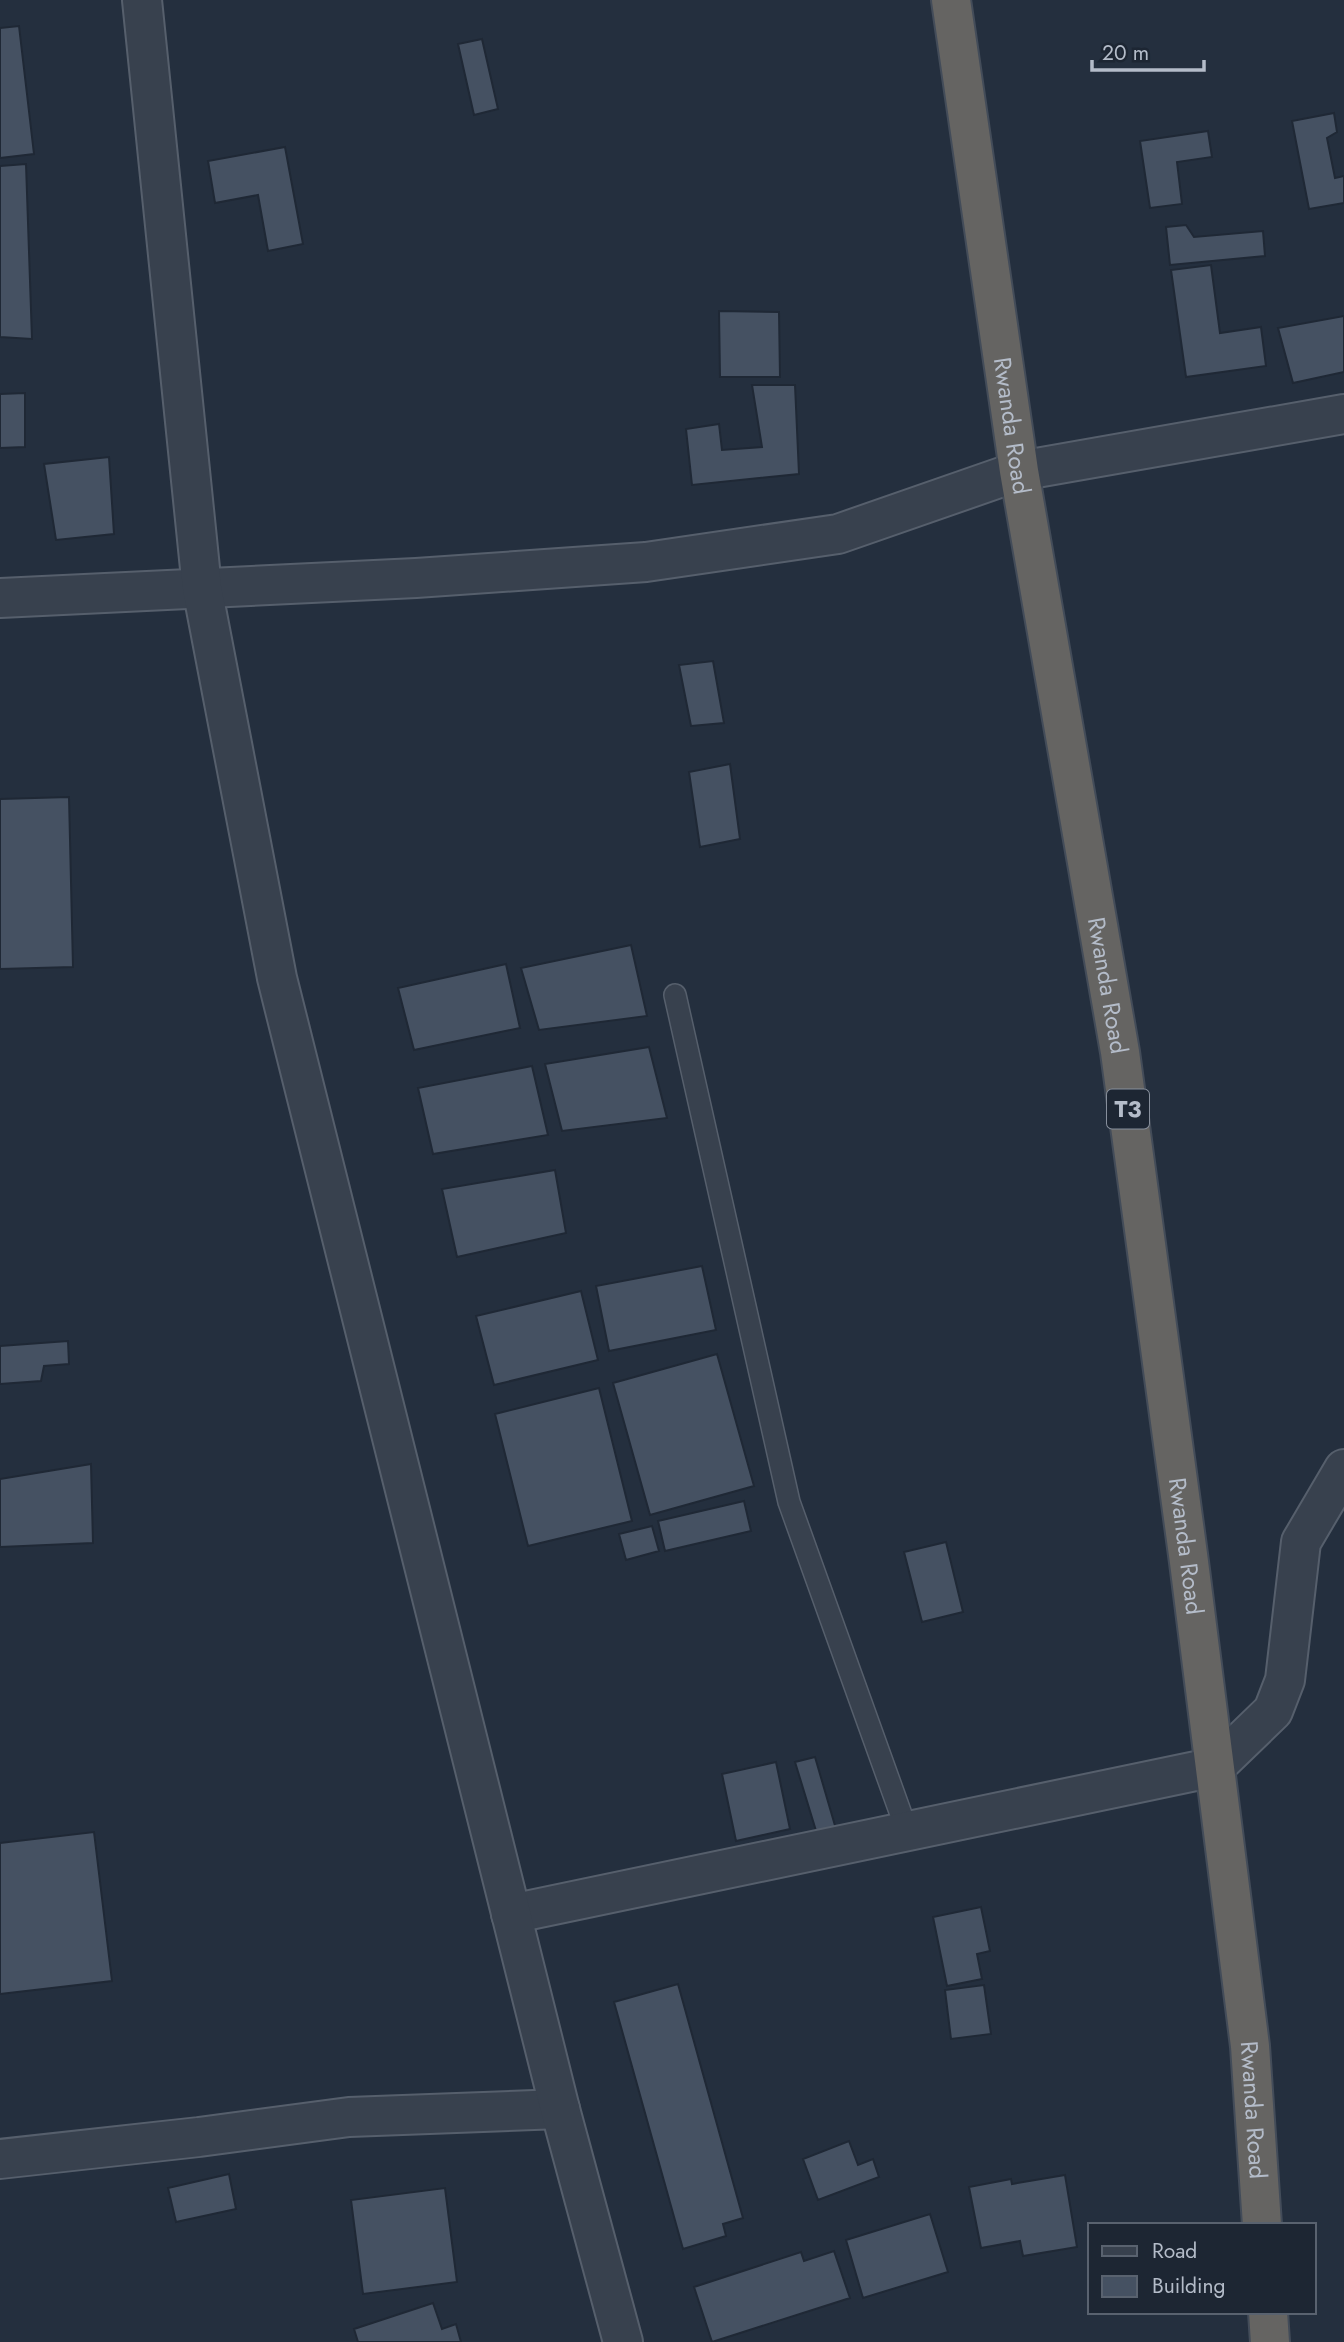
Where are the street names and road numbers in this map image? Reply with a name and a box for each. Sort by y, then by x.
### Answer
street label: Rwanda Road [985,355,1040,497]
street label: Rwanda Road [1079,914,1137,1056]
road number: T3 [1107,1090,1149,1128]
street label: Rwanda Road [1160,1475,1213,1617]
street label: Rwanda Road [1232,2040,1276,2180]

